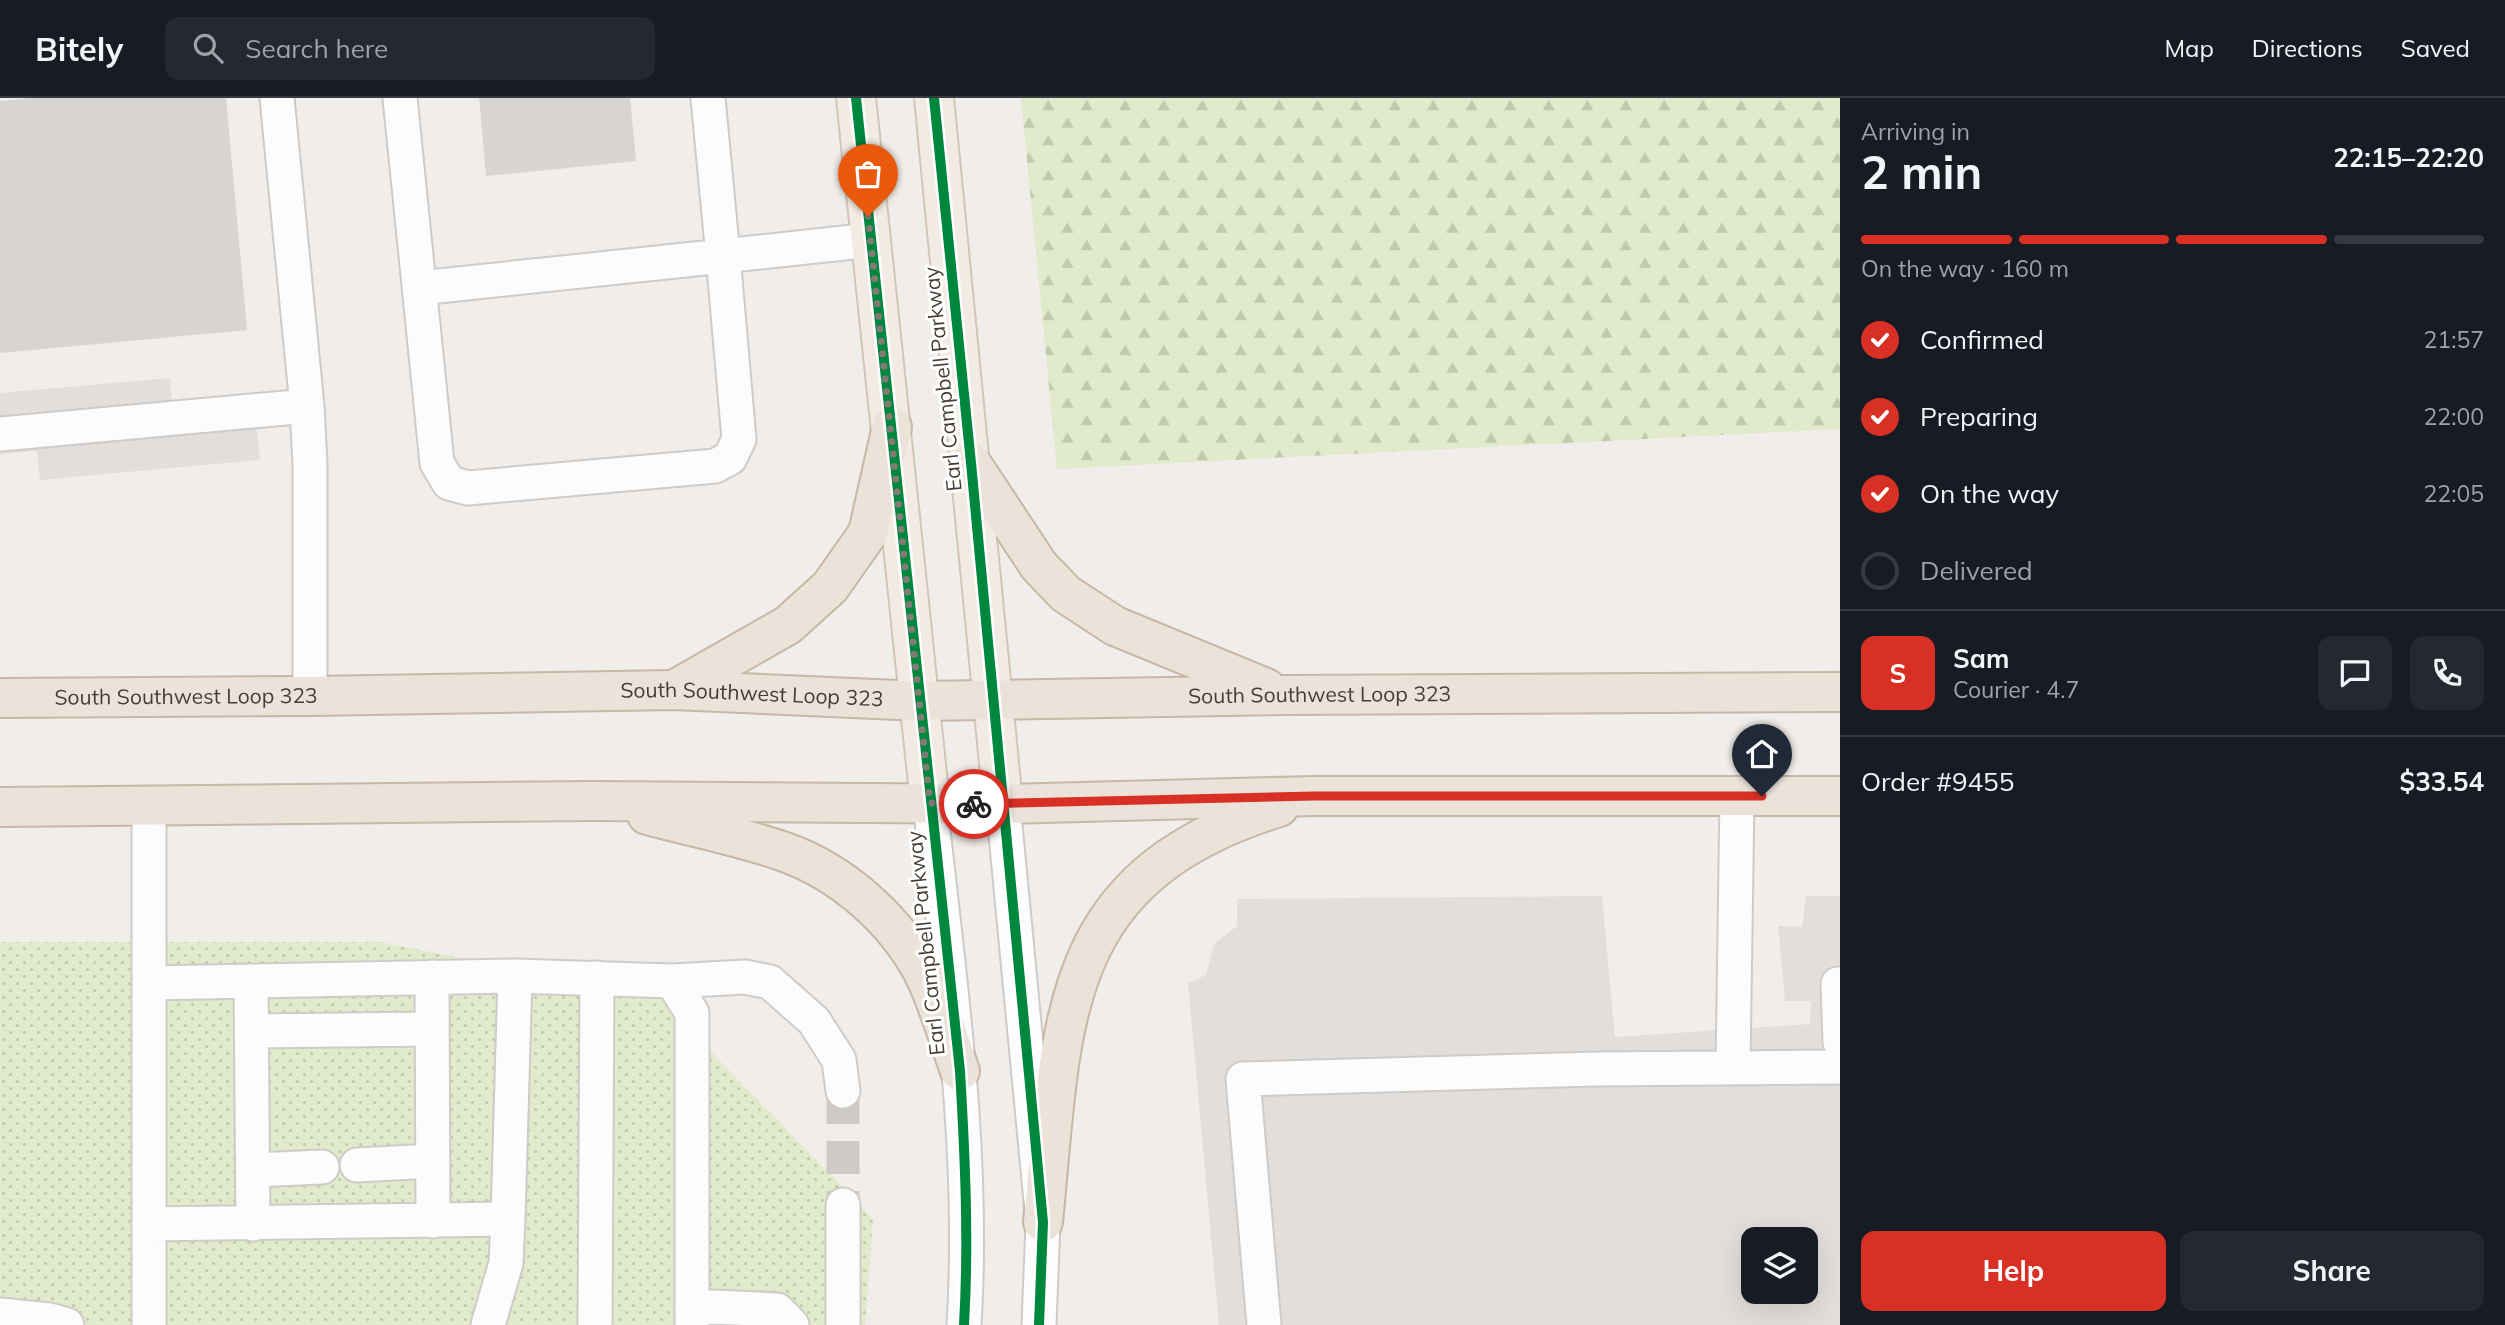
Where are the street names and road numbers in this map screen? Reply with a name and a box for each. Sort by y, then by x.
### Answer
street label: Earl Campbell Parkway [917,266,967,493]
street label: South Southwest Loop 323 [620,676,884,711]
street label: South Southwest Loop 323 [1188,680,1451,709]
street label: South Southwest Loop 323 [54,682,318,710]
street label: Earl Campbell Parkway [900,830,950,1057]

